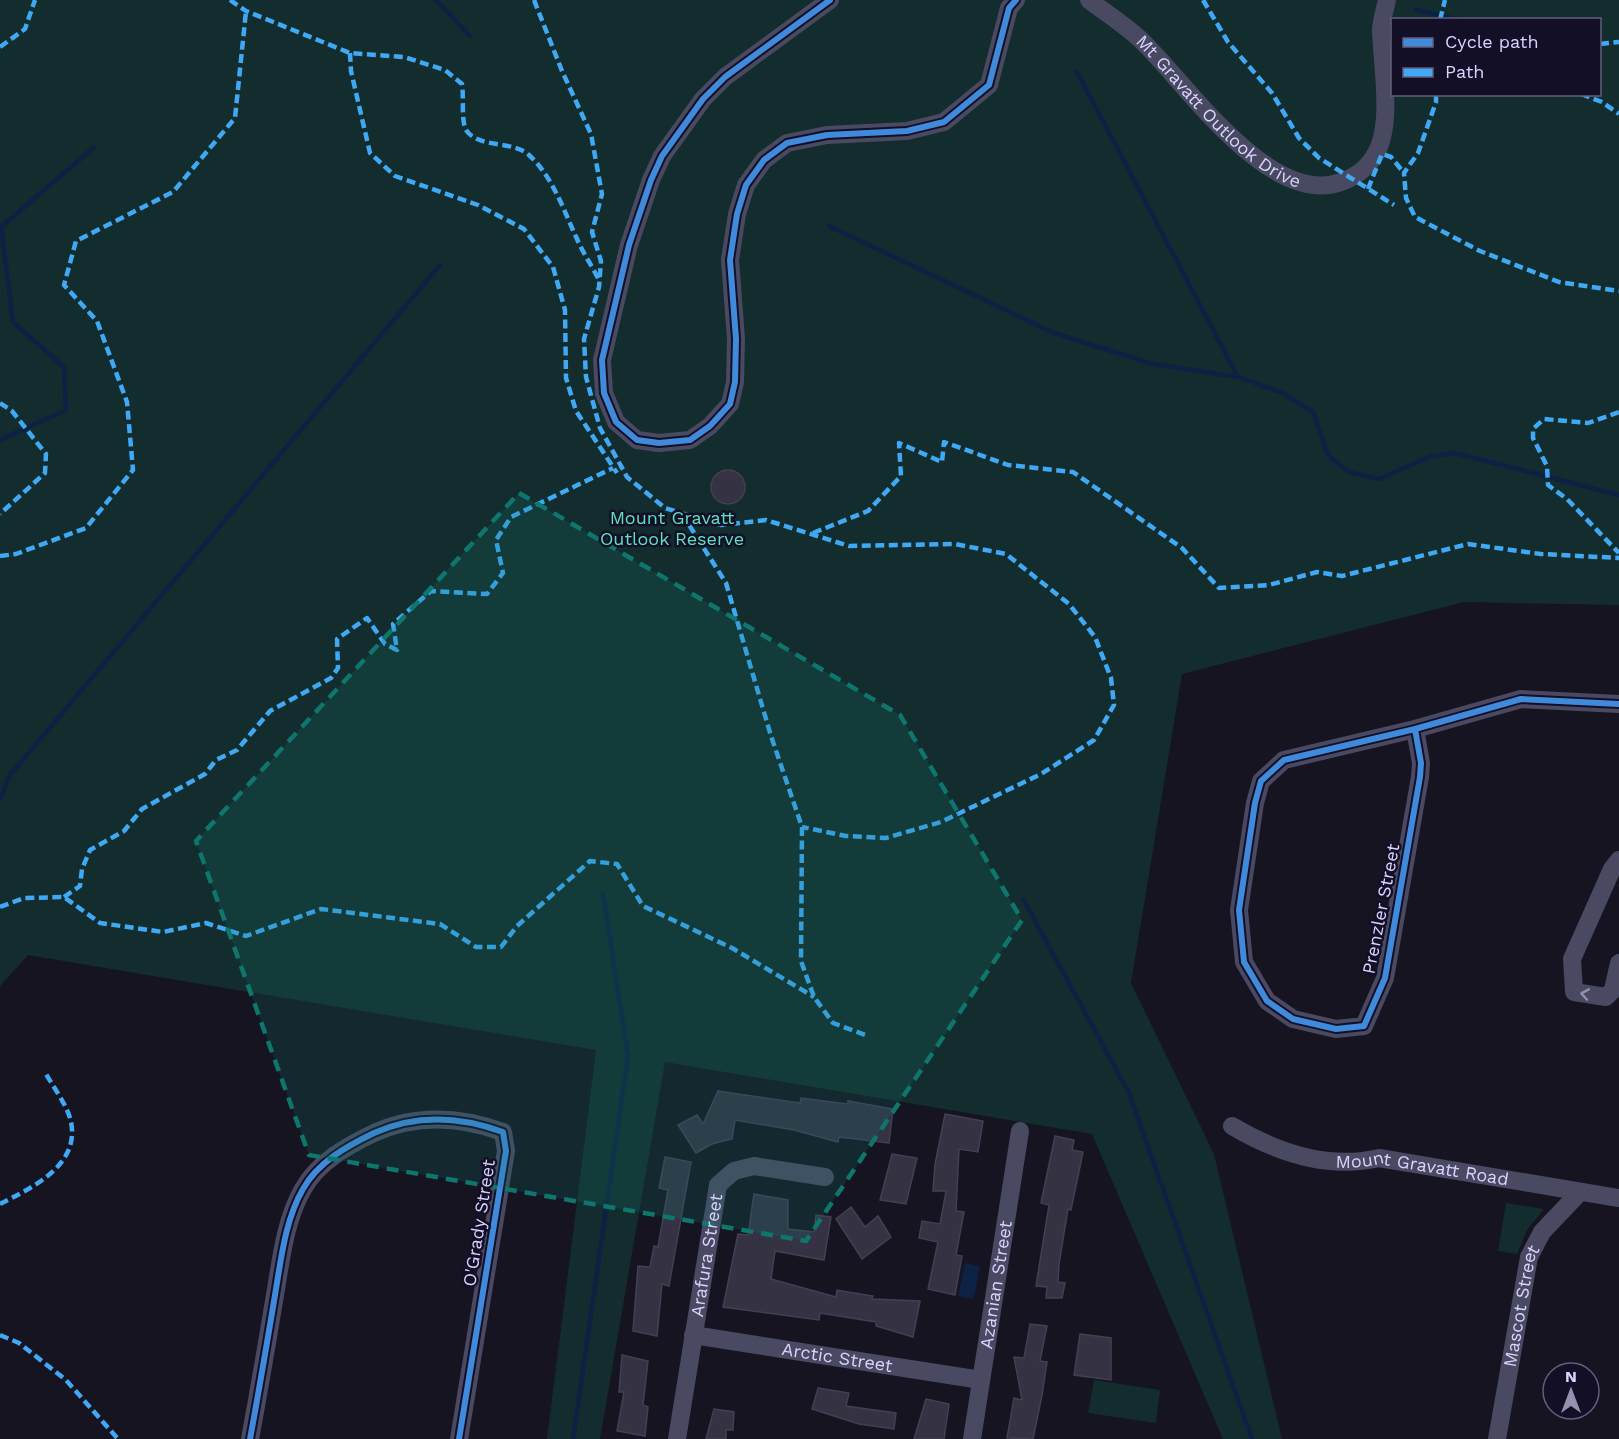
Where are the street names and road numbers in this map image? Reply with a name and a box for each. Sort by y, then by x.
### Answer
street label: Mt Gravatt Outlook Drive [1132,30,1304,192]
street label: Prenzler Street [1358,842,1404,976]
street label: Mount Gravatt Road [1335,1146,1510,1189]
street label: O'Grady Street [458,1157,499,1288]
street label: Arafura Street [686,1192,727,1318]
street label: Azanian Street [975,1219,1016,1350]
street label: Mascot Street [1499,1241,1544,1369]
street label: Arctic Street [780,1338,895,1376]

